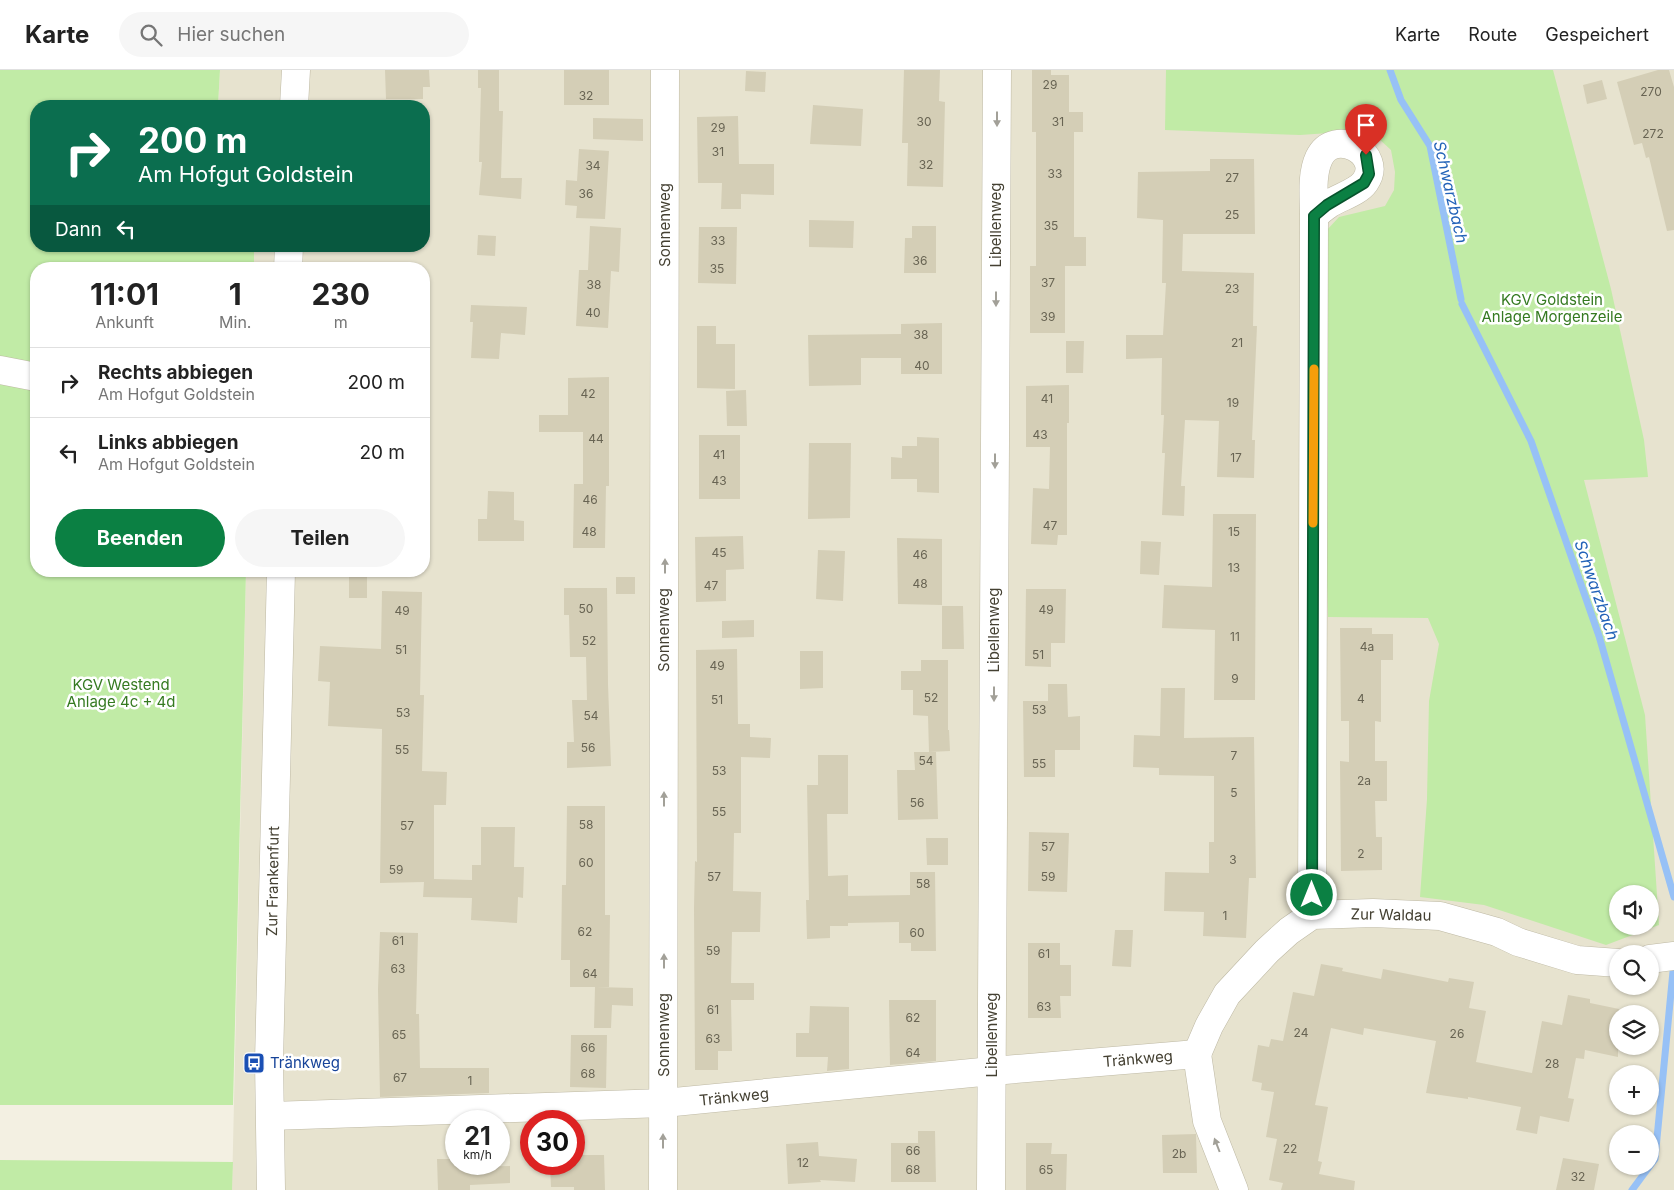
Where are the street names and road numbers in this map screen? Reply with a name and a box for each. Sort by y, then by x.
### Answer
street label: Sonnenweg [655,183,674,267]
street label: Libellenweg [986,183,1005,267]
street label: Sonnenweg [654,588,673,672]
street label: Libellenweg [984,588,1003,672]
street label: Zur Frankenfurt [262,826,283,936]
street label: Zur Waldau [1350,904,1432,925]
street label: Sonnenweg [654,993,673,1077]
street label: Libellenweg [982,993,1001,1077]
street label: Tränkweg [1102,1046,1174,1071]
street label: Tränkweg [698,1083,770,1110]

